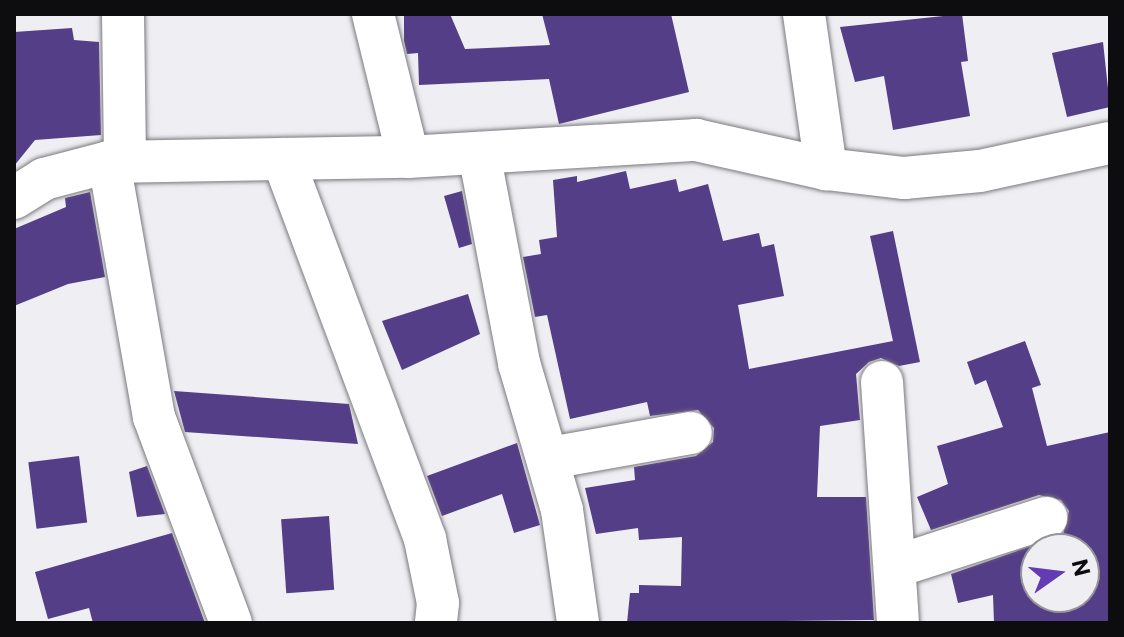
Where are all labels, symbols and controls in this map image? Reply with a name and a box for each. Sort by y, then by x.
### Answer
north arrow [1020,533,1100,613]
text: N [1067,556,1097,579]

